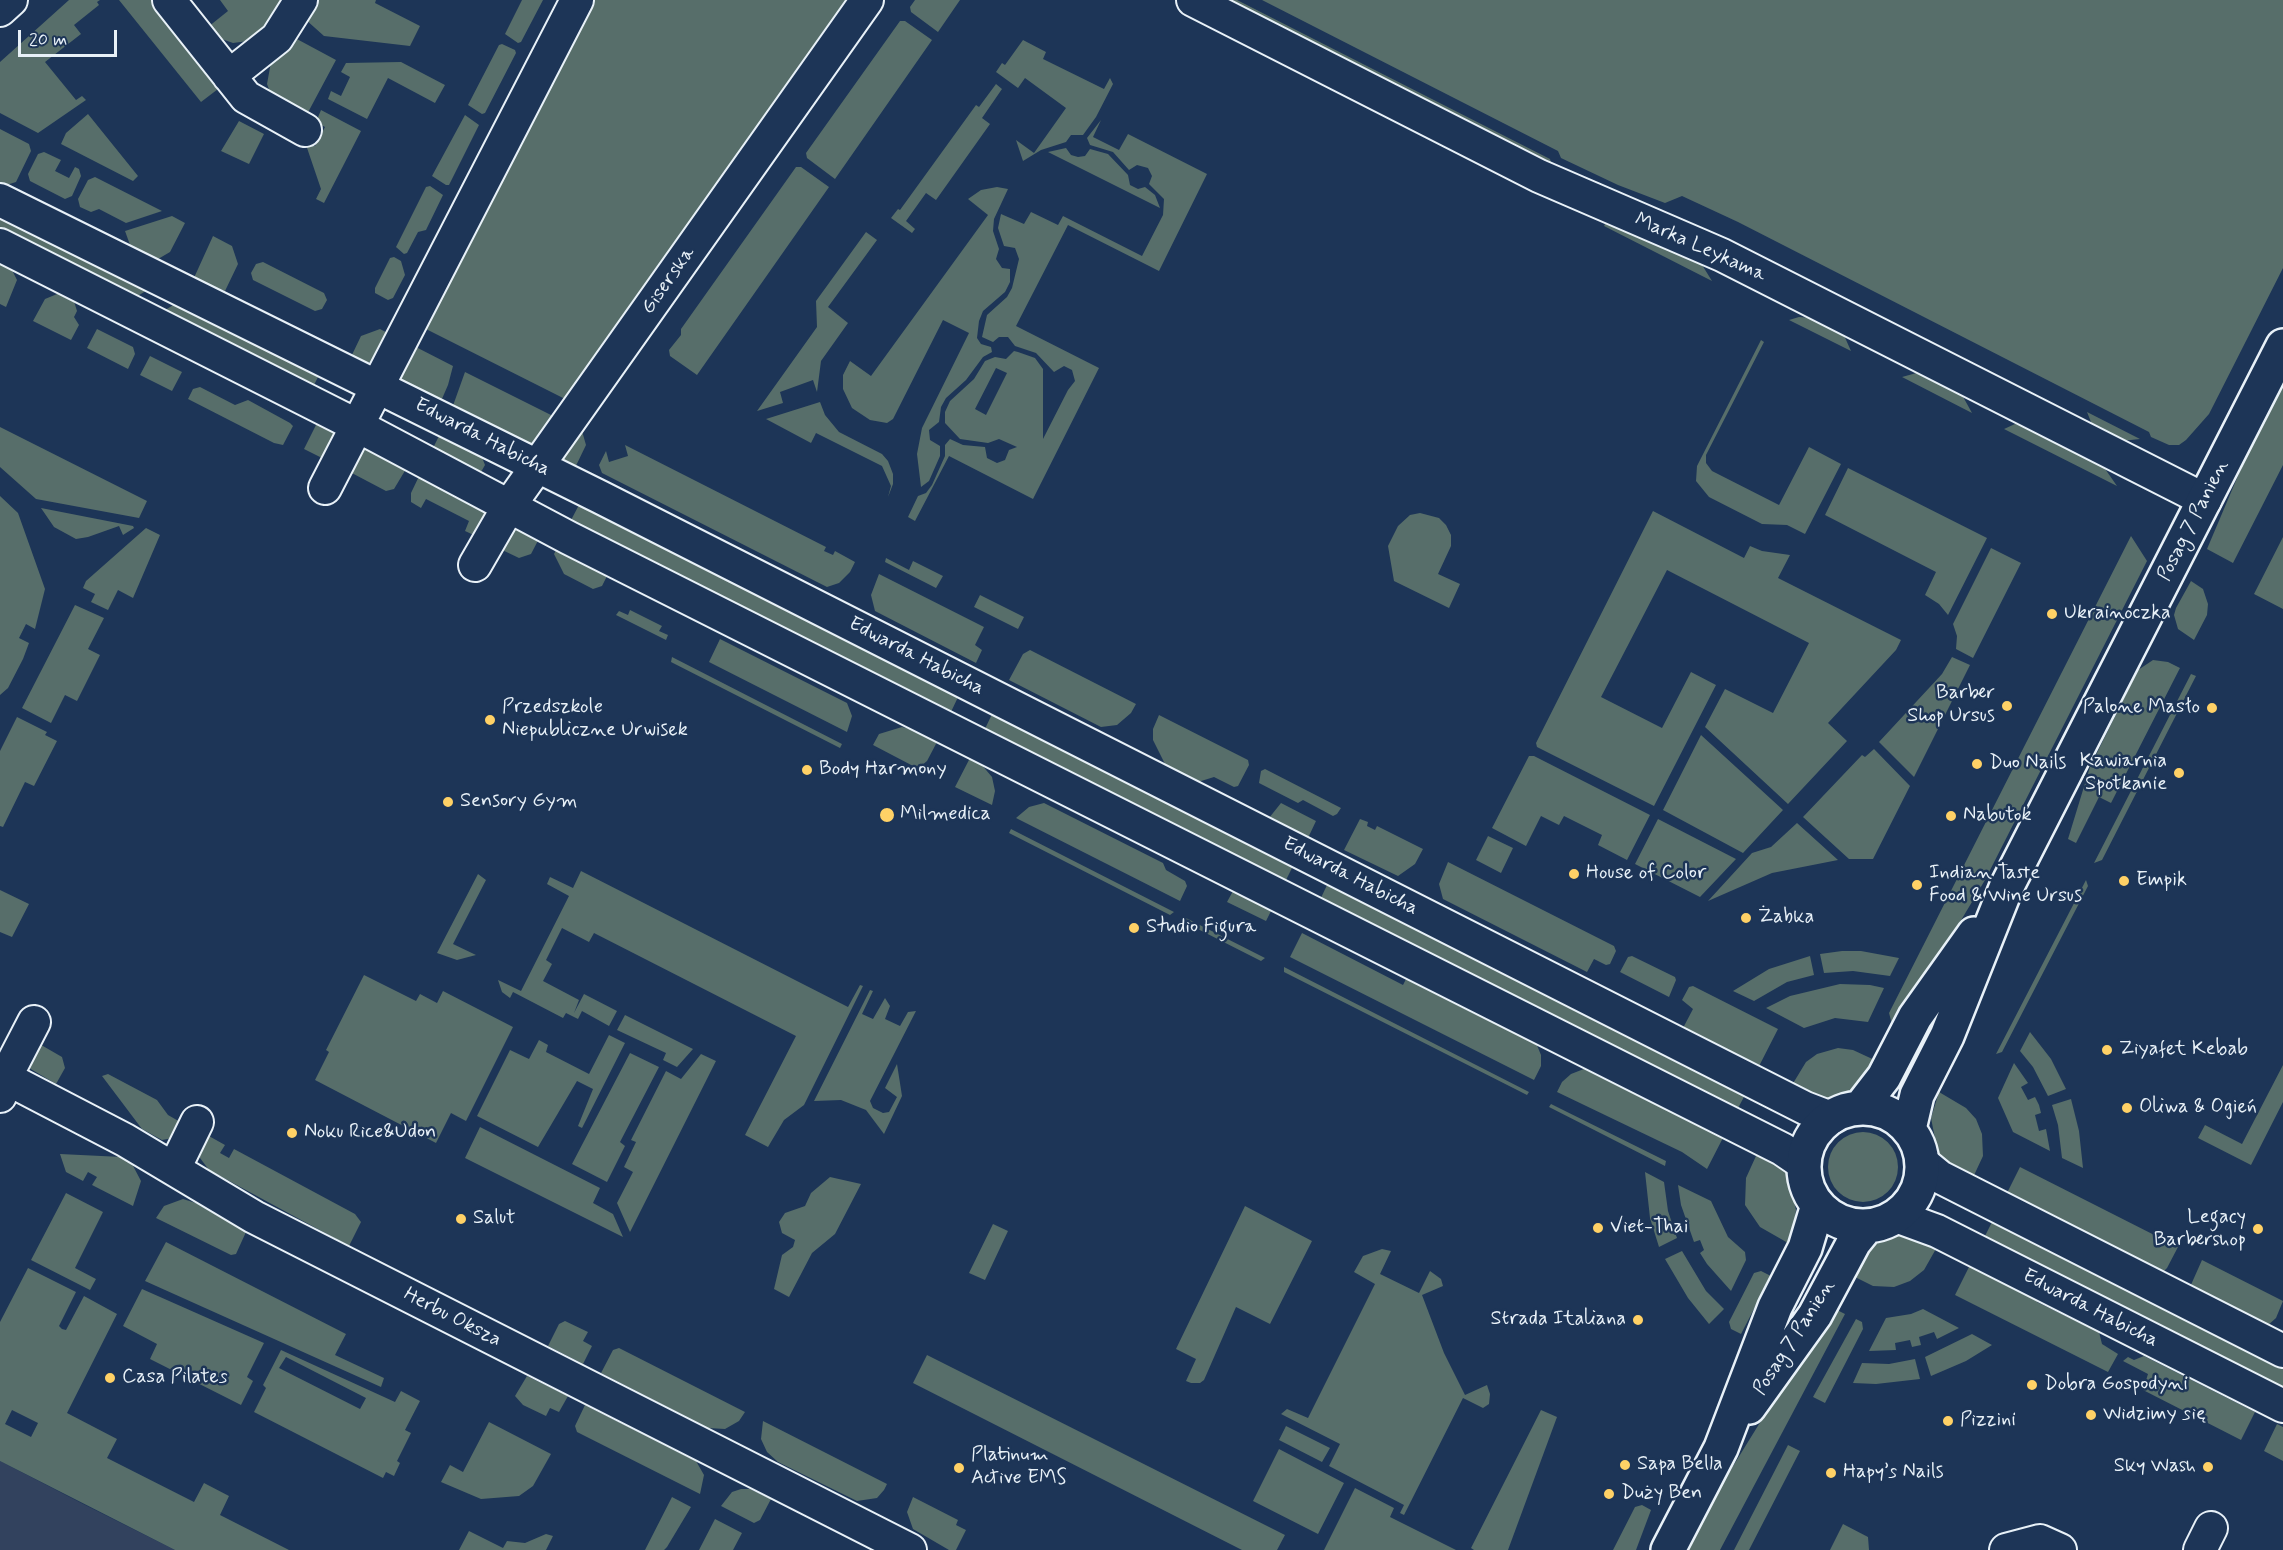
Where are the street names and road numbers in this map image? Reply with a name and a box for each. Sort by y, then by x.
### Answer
street label: Marka Leykama [1631,208,1769,288]
street label: Giserska [637,243,701,319]
street label: Edwarda Habicha [410,394,554,482]
street label: Posag 7 Panien [2153,456,2235,586]
street label: Edwarda Habicha [844,613,988,701]
street label: Edwarda Habicha [1278,833,1422,921]
street label: Edwarda Habicha [2018,1265,2162,1353]
street label: Posag 7 Panien [1749,1276,1841,1400]
street label: Herbu Oksza [399,1283,505,1353]

